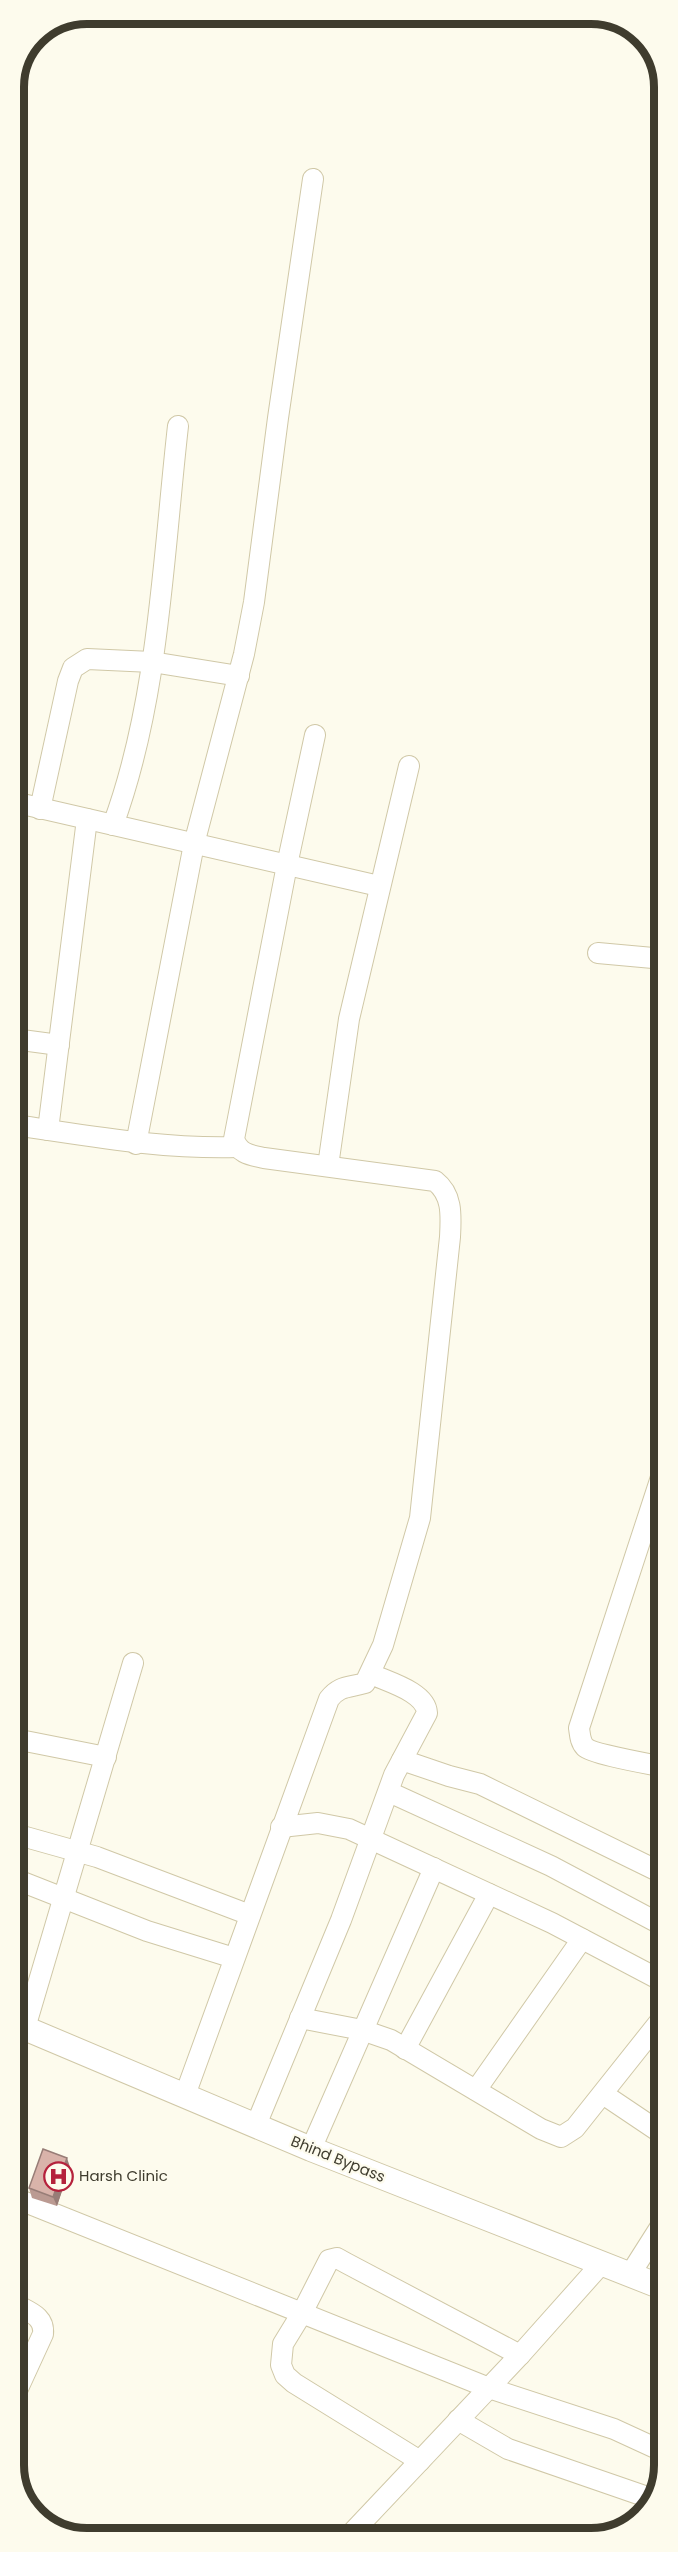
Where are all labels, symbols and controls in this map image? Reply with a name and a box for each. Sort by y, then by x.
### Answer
street label: Bhind Bypass [288,2130,389,2187]
hospital icon: Harsh Clinic [42,2160,74,2192]
place label: Harsh Clinic [79,2165,168,2186]

